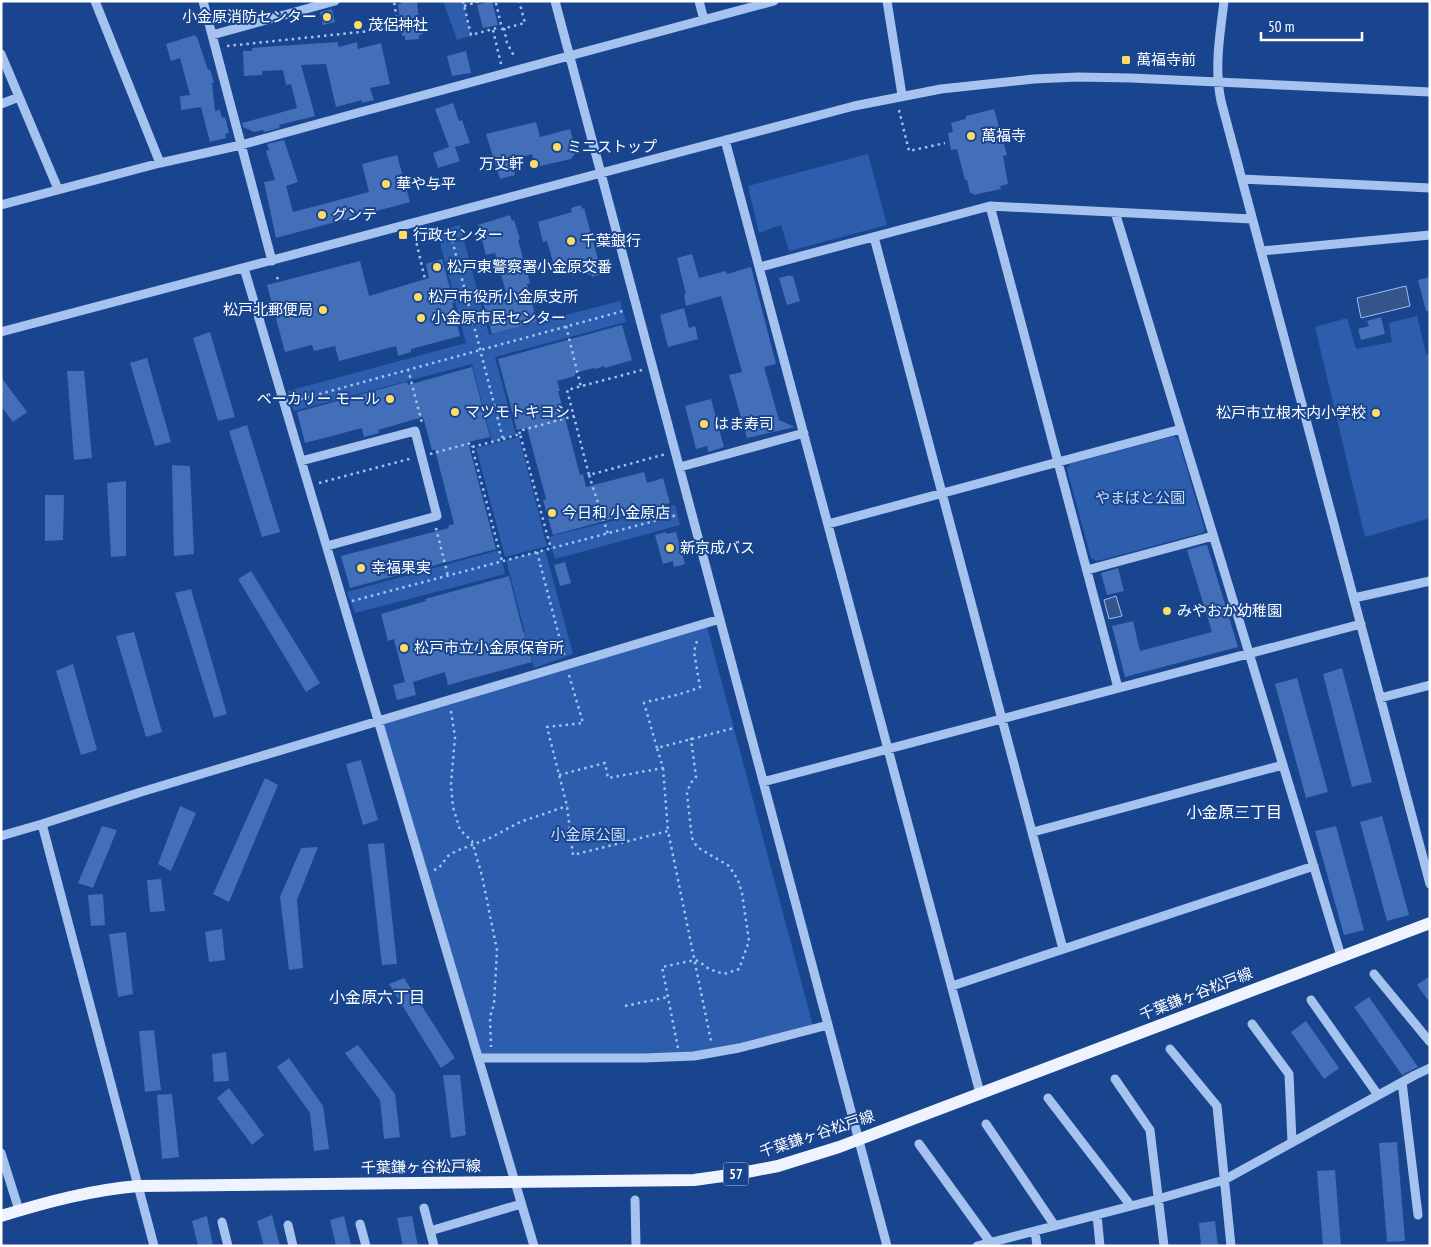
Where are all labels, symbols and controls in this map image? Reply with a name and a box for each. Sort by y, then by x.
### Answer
place label: 小金原消防センター [182,7,317,26]
scale bar [1261,10,1362,42]
marker: 小金原消防センター [321,11,333,23]
place label: 茂侶神社 [368,15,428,34]
text: 50 m [1268,17,1294,36]
marker: 茂侶神社 [352,19,364,31]
place label: 萬福寺前 [1136,50,1196,69]
marker: 萬福寺前 [1120,54,1132,66]
place label: 萬福寺 [981,126,1026,145]
marker: 萬福寺 [965,130,977,142]
place label: ミニストップ [567,137,657,156]
marker: ミニストップ [551,141,563,153]
place label: 万丈軒 [479,154,524,173]
marker: 万丈軒 [528,158,540,170]
place label: 華や与平 [396,174,456,193]
marker: 華や与平 [380,178,392,190]
place label: グンテ [332,205,377,224]
marker: グンテ [316,209,328,221]
place label: 行政センター [413,225,503,244]
marker: 行政センター [397,229,409,241]
place label: 千葉銀行 [581,231,641,250]
marker: 千葉銀行 [565,235,577,247]
place label: 松戸東警察署小金原交番 [447,257,612,276]
marker: 松戸東警察署小金原交番 [431,261,443,273]
place label: 松戸市役所小金原支所 [428,287,578,306]
marker: 松戸市役所小金原支所 [412,291,424,303]
place label: 松戸北郵便局 [223,300,313,319]
marker: 松戸北郵便局 [317,304,329,316]
place label: 小金原市民センター [431,308,566,327]
marker: 小金原市民センター [415,312,427,324]
place label: ベーカリー モール [257,389,380,408]
marker: ベーカリー モール [384,393,396,405]
place label: マツモトキヨシ [465,402,570,421]
place label: 松戸市立根木内小学校 [1216,403,1366,422]
marker: マツモトキヨシ [449,406,461,418]
marker: 松戸市立根木内小学校 [1370,407,1382,419]
place label: はま寿司 [714,414,774,433]
marker: はま寿司 [698,418,710,430]
park label: やまばと公園 [1095,488,1185,507]
place label: 今日和 小金原店 [562,503,670,522]
marker: 今日和 小金原店 [546,507,558,519]
place label: 新京成バス [680,538,755,557]
marker: 新京成バス [664,542,676,554]
place label: 幸福果実 [371,558,431,577]
marker: 幸福果実 [355,562,367,574]
place label: みやおか幼稚園 [1177,601,1282,620]
marker: みやおか幼稚園 [1161,605,1173,617]
place label: 松戸市立小金原保育所 [414,638,564,657]
marker: 松戸市立小金原保育所 [398,642,410,654]
district label: 小金原三丁目 [1186,802,1282,822]
park label: 小金原公園 [550,825,626,844]
street label: 千葉鎌ヶ谷松戸線 [1136,963,1255,1024]
district label: 小金原六丁目 [329,987,425,1007]
street label: 千葉鎌ヶ谷松戸線 [757,1106,877,1161]
street label: 千葉鎌ヶ谷松戸線 [361,1156,481,1177]
road number: 57 [724,1162,748,1186]

